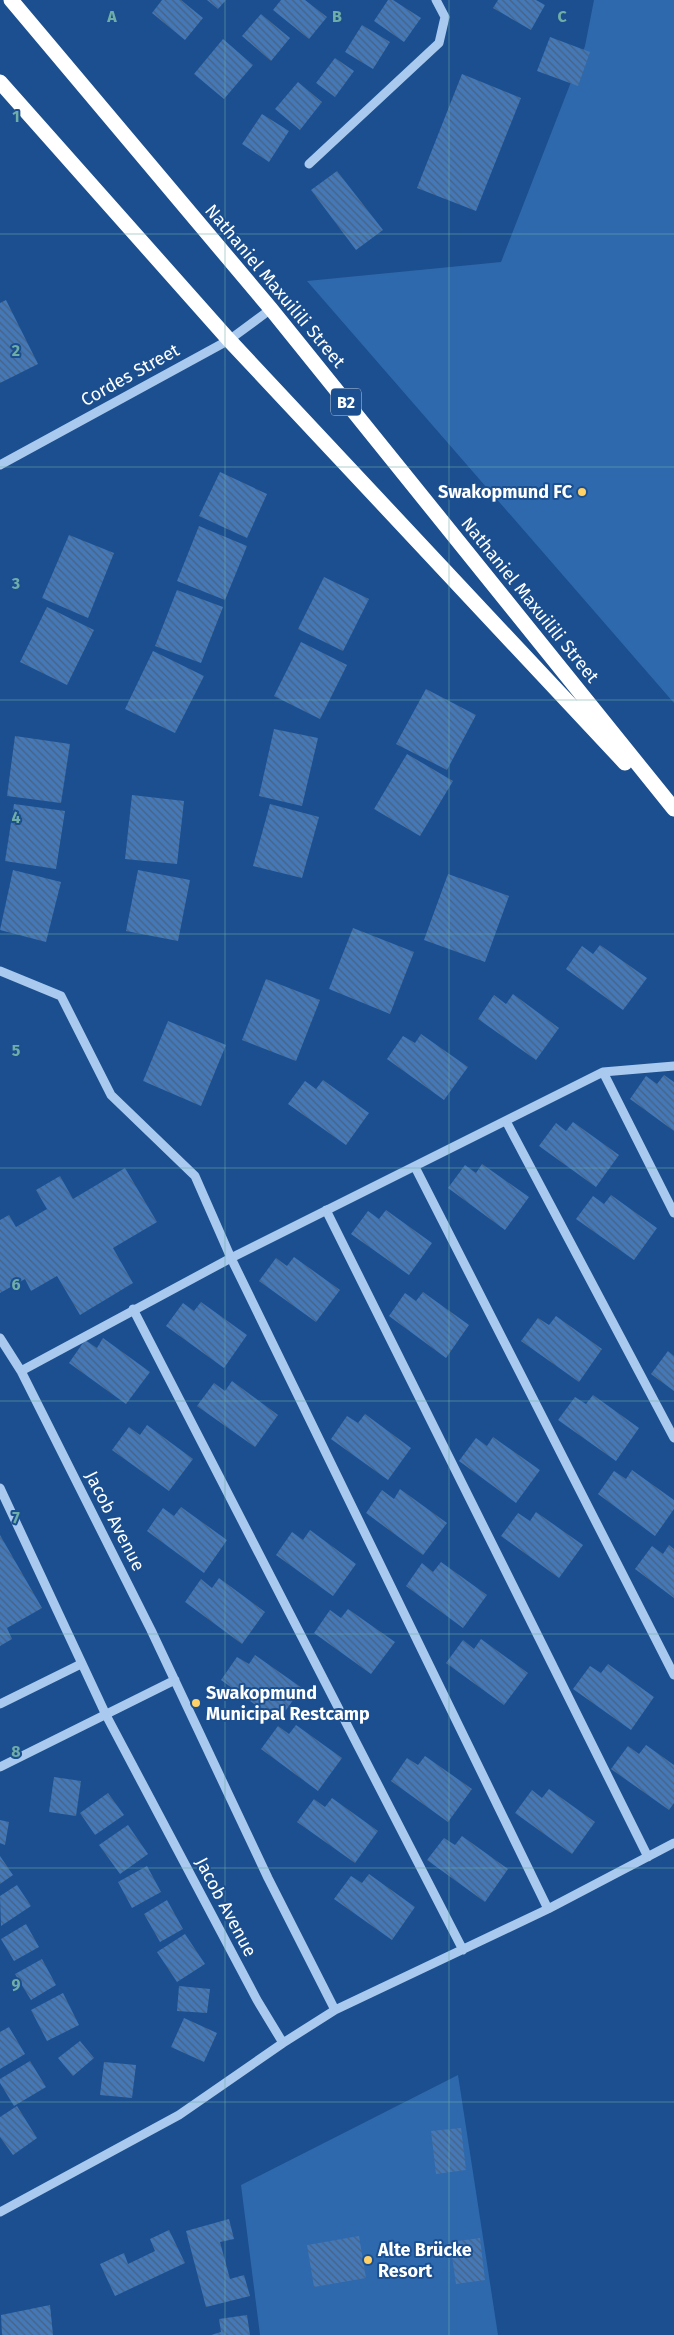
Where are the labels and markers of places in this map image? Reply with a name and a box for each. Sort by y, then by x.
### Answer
place label: Swakopmund FC [438,481,573,503]
marker: Swakopmund FC [576,486,588,498]
place label: Swakopmund Municipal Restcamp [206,1682,370,1725]
marker: Swakopmund Municipal Restcamp [190,1697,202,1709]
place label: Alte Brücke Resort [377,2239,472,2282]
marker: Alte Brücke Resort [362,2254,374,2266]

